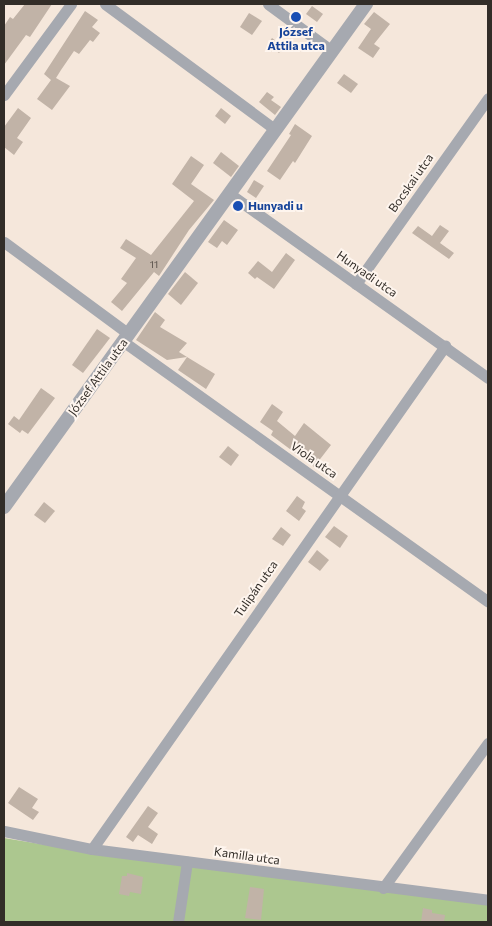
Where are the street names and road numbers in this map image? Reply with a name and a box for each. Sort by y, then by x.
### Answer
street label: Bocskai utca [386,151,436,215]
street label: Hunyadi utca [334,248,400,300]
street label: József Attila utca [65,336,131,418]
street label: Viola utca [288,439,340,481]
street label: Tulipán utca [231,558,281,620]
street label: Kamilla utca [213,844,281,868]

